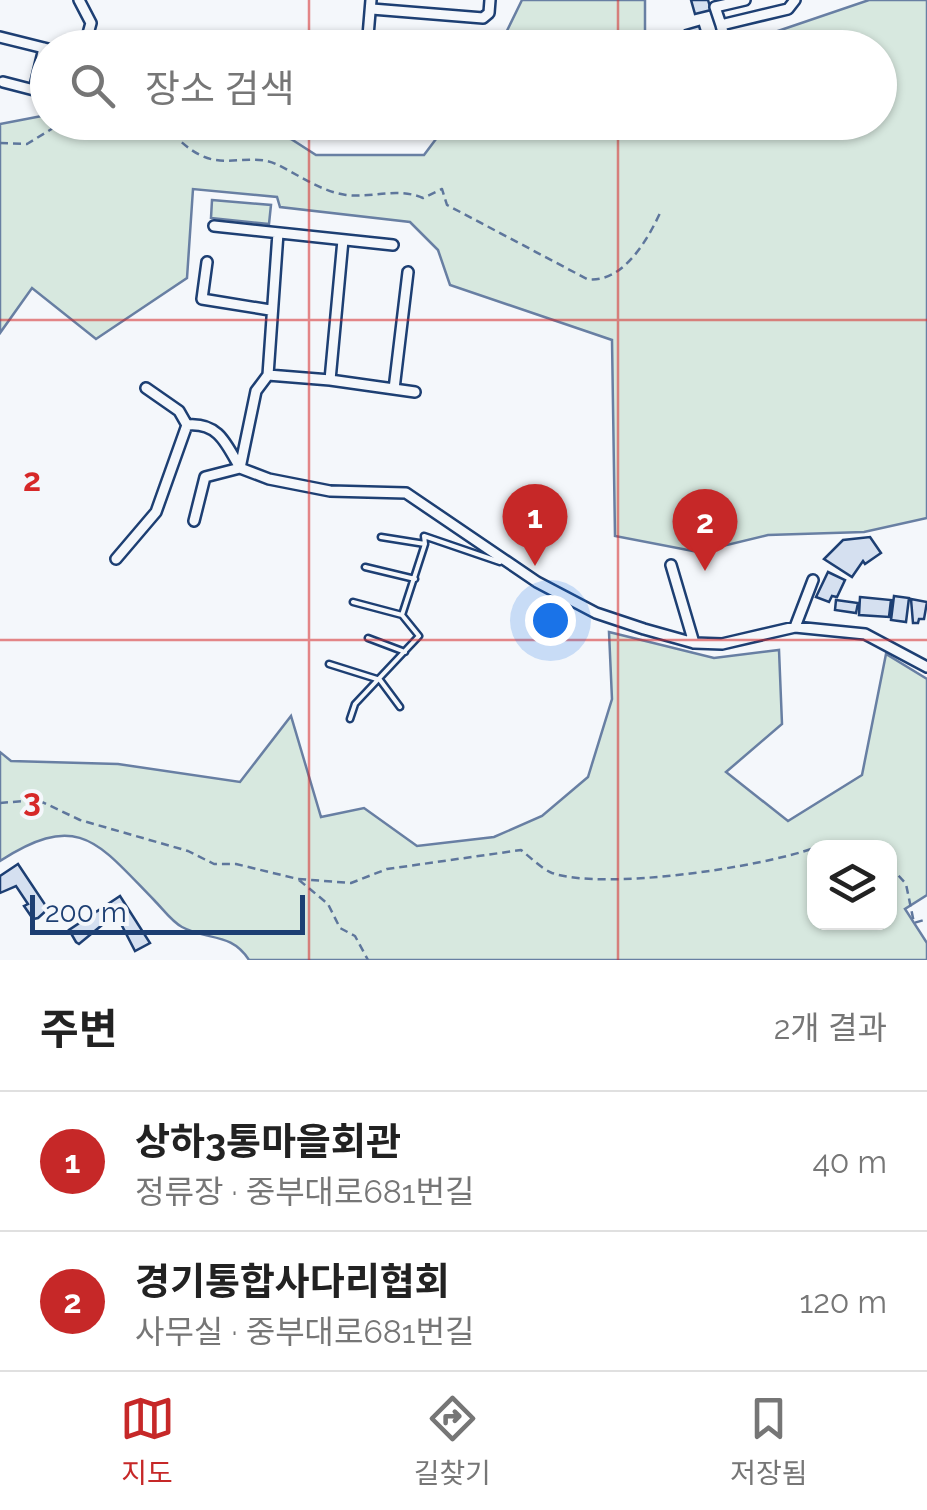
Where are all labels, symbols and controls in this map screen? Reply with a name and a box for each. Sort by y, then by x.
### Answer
search box [30,30,897,140]
icon: search [65,58,120,113]
text: 장소 검색 [145,66,295,111]
text: 2 [23,461,41,498]
pin: 1 [502,484,568,566]
pin: 2 [672,488,738,571]
your location [525,595,576,646]
text: 3 [23,781,41,818]
map controls [807,840,897,930]
button: layers [807,840,897,930]
scale bar [30,890,305,934]
text: 200 m [45,896,127,929]
text: 주변 [40,1005,117,1054]
text: 2개 결과 [774,1009,887,1046]
text: 상하3통마을회관 [135,1119,401,1164]
text: 1 [65,1143,80,1180]
text: 40 m [812,1143,887,1180]
text: 정류장 · 중부대로681번길 [135,1173,474,1210]
text: 경기통합사다리협회 [135,1259,450,1304]
text: 2 [63,1283,82,1320]
text: 120 m [799,1283,887,1320]
text: 사무실 · 중부대로681번길 [135,1313,474,1350]
tab: 지도 [120,1391,175,1491]
tab: 길찾기 [414,1391,491,1491]
tab: 저장됨 [730,1391,807,1491]

